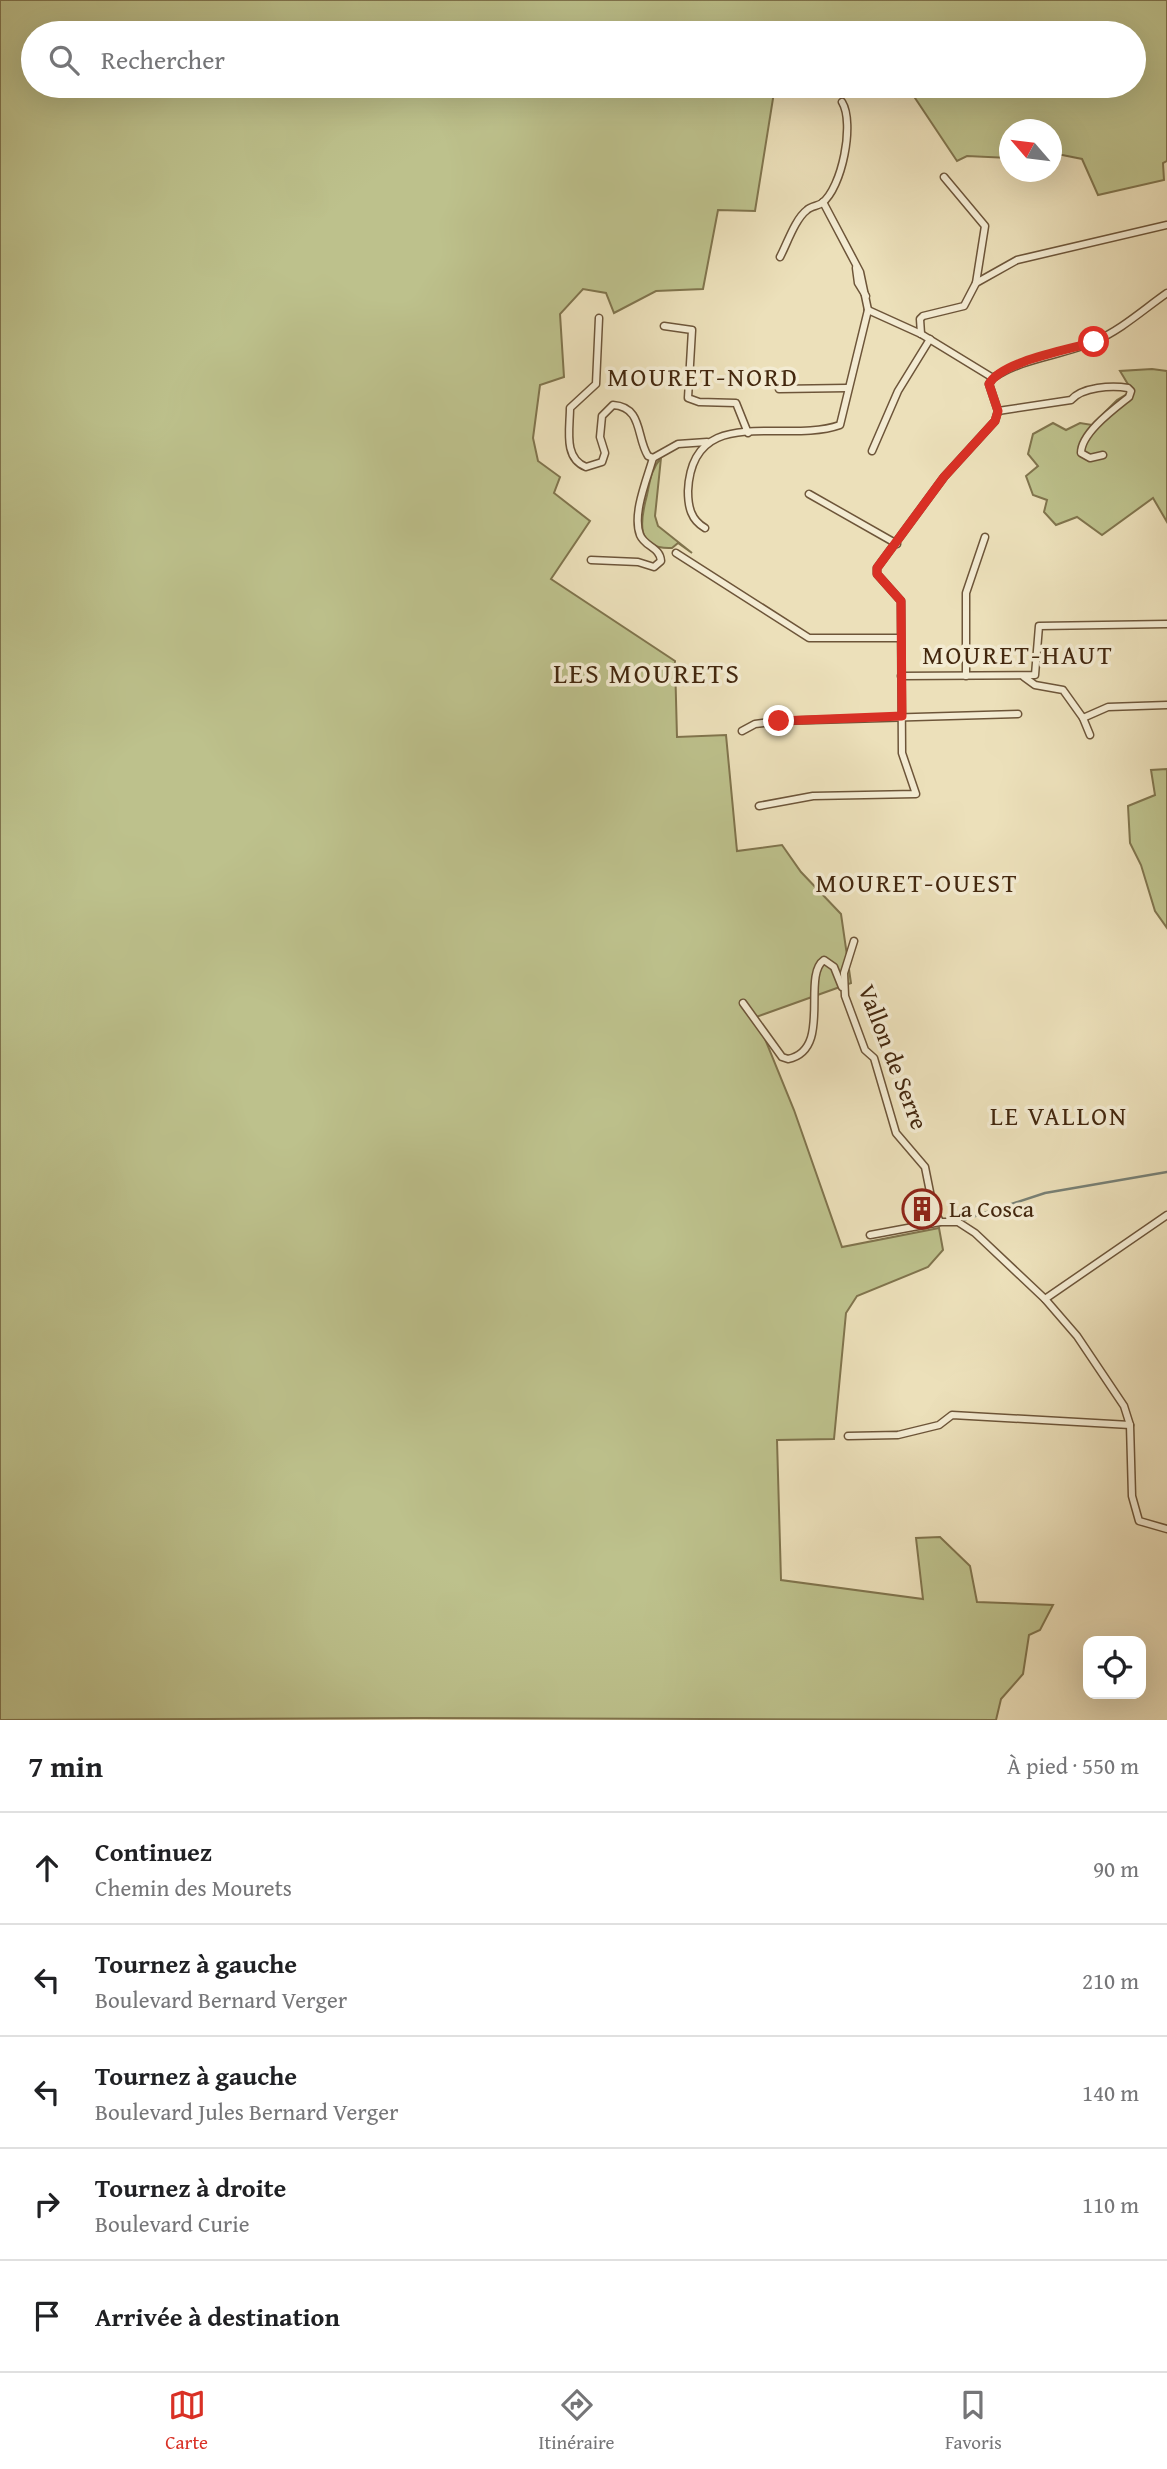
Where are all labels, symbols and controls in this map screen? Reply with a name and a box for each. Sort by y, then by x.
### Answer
search box [21,21,1146,98]
text: Rechercher [101,40,225,79]
icon: search [45,41,83,79]
north arrow [999,119,1062,182]
route start [1078,326,1109,357]
district label: MOURET-NORD [607,357,799,396]
district label: MOURET-HAUT [922,635,1114,674]
district label: LES MOURETS [553,652,741,693]
route end [763,705,794,736]
district label: MOURET-OUEST [815,863,1019,902]
street label: Vallon de Serre [850,979,937,1135]
district label: LE VALLON [990,1096,1128,1135]
building icon: La Cosca [901,1188,943,1230]
place label: La Cosca [949,1191,1035,1226]
map controls [1083,1636,1146,1699]
button: locate [1083,1636,1146,1699]
text: 7 min [28,1744,103,1788]
text: À pied · 550 m [1007,1749,1139,1782]
text: Continuez [95,1832,212,1871]
icon: ahead [28,1849,66,1887]
text: 90 m [1093,1852,1139,1885]
text: Chemin des Mourets [95,1871,292,1904]
text: Tournez à gauche [95,1944,297,1983]
icon: left [28,1961,66,1999]
text: 210 m [1082,1964,1139,1997]
text: Boulevard Bernard Verger [95,1983,347,2016]
text: Tournez à gauche [95,2056,297,2095]
icon: left [28,2073,66,2111]
text: 140 m [1082,2076,1139,2109]
text: Boulevard Jules Bernard Verger [95,2095,398,2128]
text: Tournez à droite [95,2168,286,2207]
icon: right [28,2185,66,2223]
text: 110 m [1082,2188,1139,2221]
text: Boulevard Curie [95,2207,250,2240]
icon: arrive [28,2297,66,2335]
text: Arrivée à destination [95,2297,340,2336]
tab: Carte [165,2386,208,2456]
tab: Itinéraire [539,2386,614,2456]
tab: Favoris [945,2386,1002,2456]

